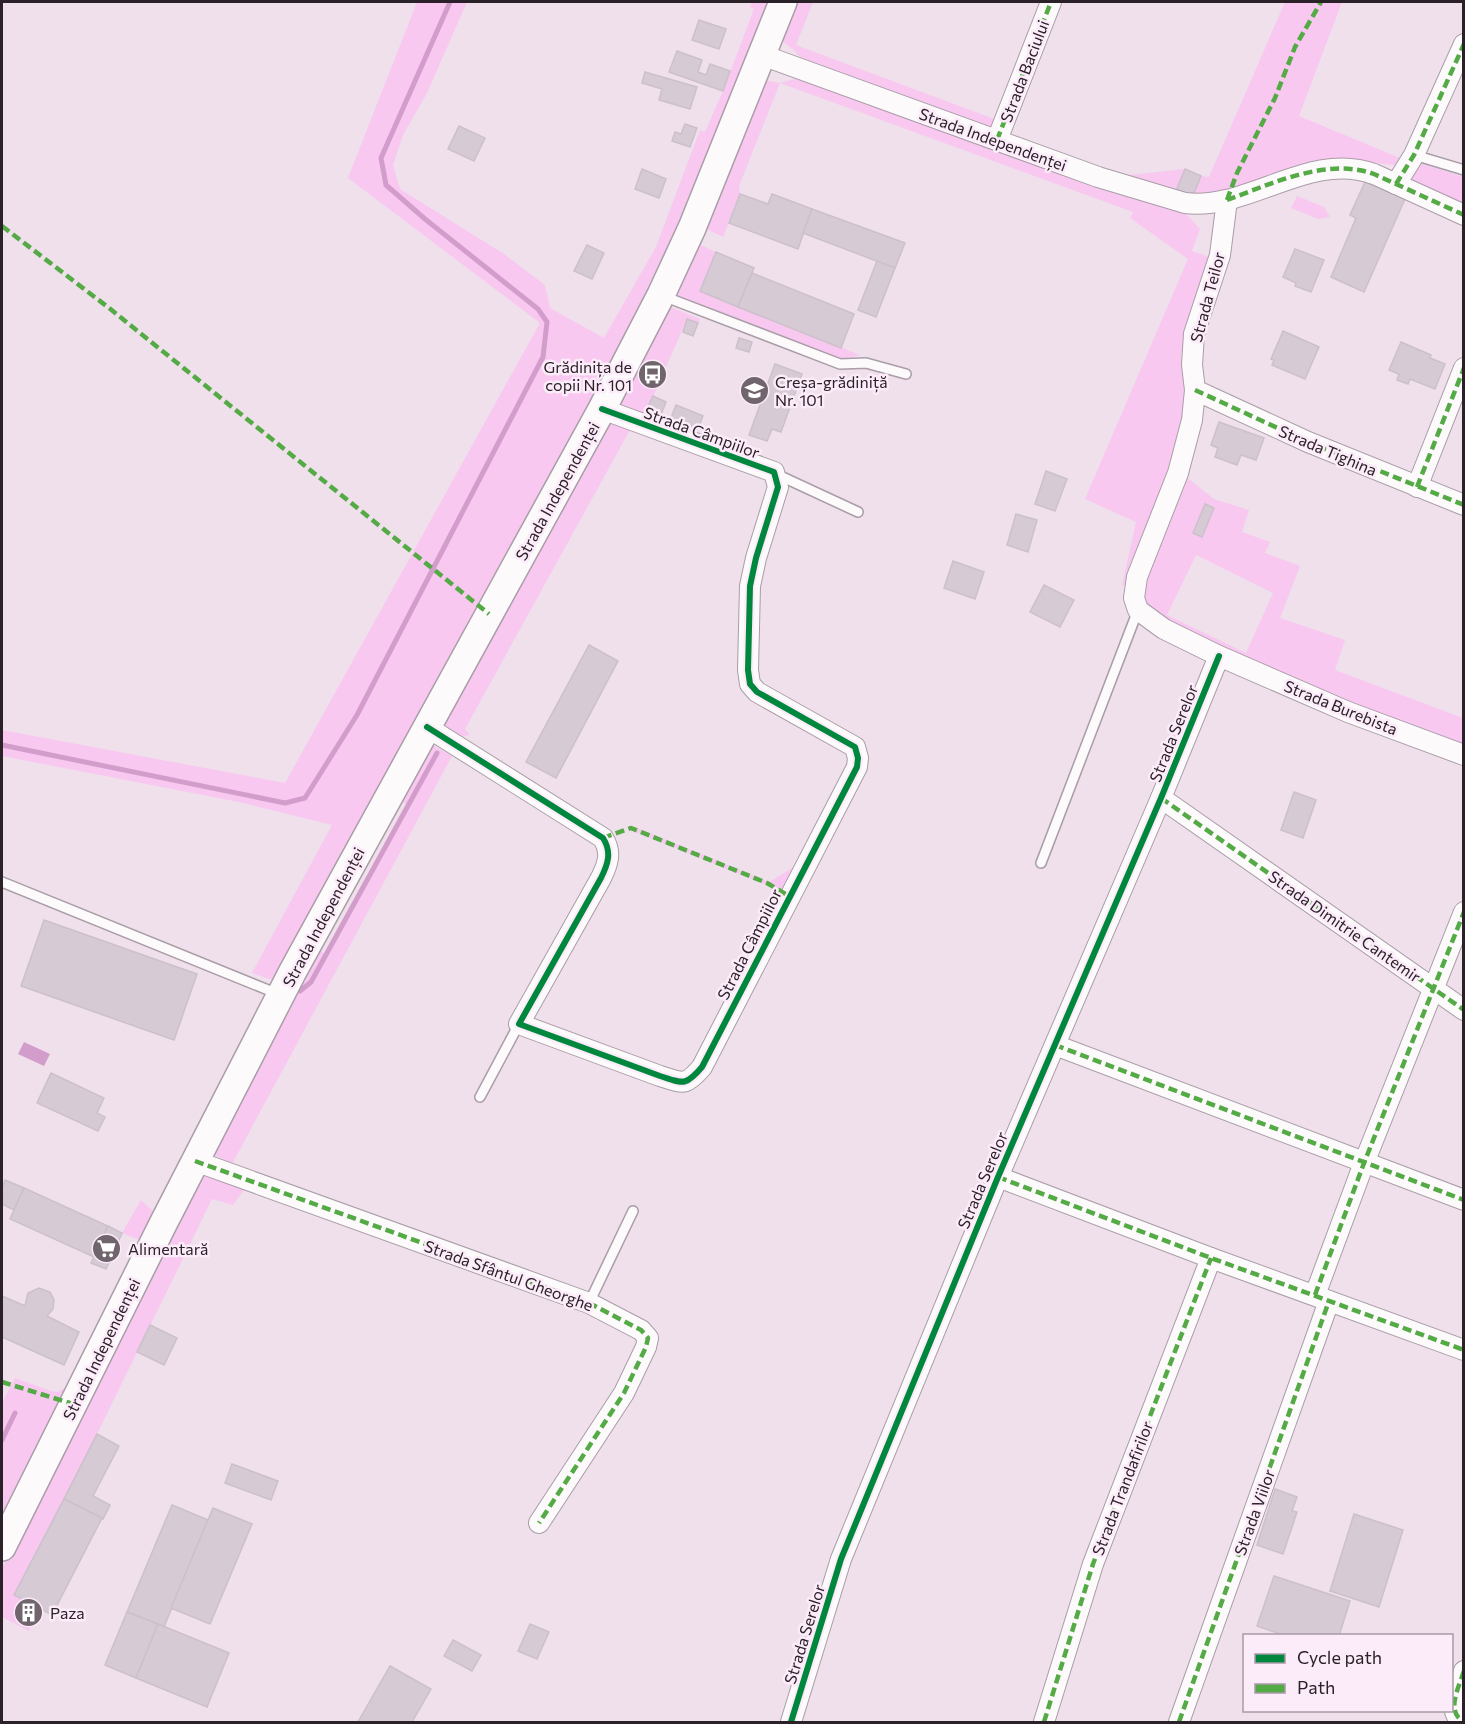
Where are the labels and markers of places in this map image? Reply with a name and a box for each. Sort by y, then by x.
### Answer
place label: Grădinița de copii Nr. 101 [543,357,632,394]
bus stop icon: Grădinița de copii Nr. 101 [637,359,669,391]
place label: Creșa-grădiniță Nr. 101 [775,372,888,409]
school or university icon: Creșa-grădiniță Nr. 101 [738,374,770,406]
supermarket icon: Alimentară [91,1232,123,1264]
place label: Alimentară [128,1239,208,1258]
building icon: Paza [13,1596,45,1628]
place label: Paza [50,1603,85,1622]

